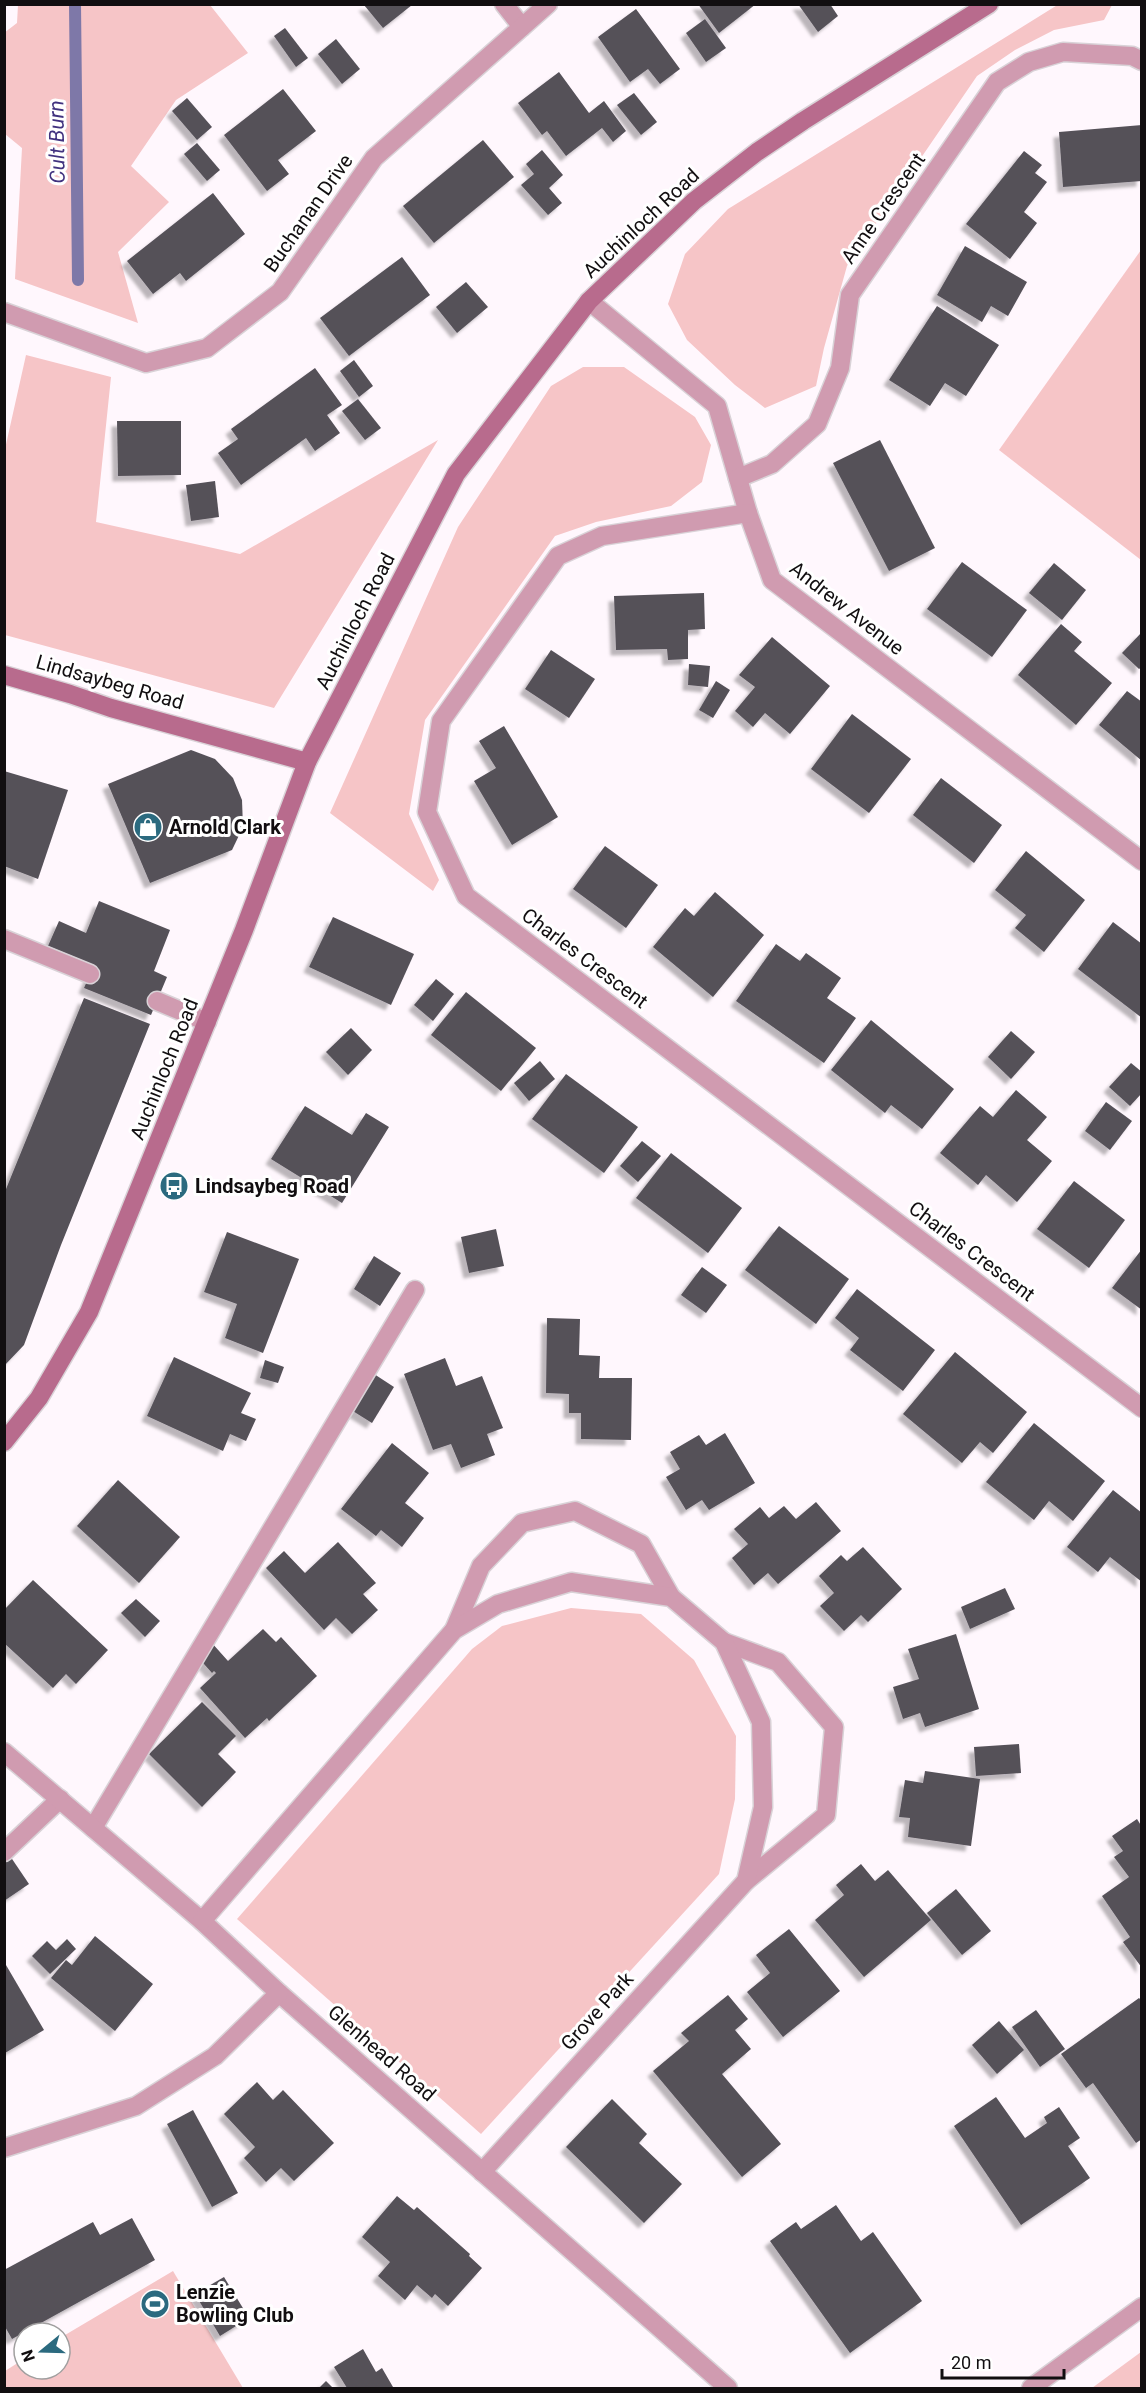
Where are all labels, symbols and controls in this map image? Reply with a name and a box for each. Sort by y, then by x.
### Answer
water label: Cult Burn [44,100,70,184]
street label: Anne Crescent [836,148,930,268]
street label: Buchanan Drive [258,149,358,277]
street label: Auchinloch Road [578,163,704,283]
street label: Auchinloch Road [310,549,400,693]
street label: Andrew Avenue [785,556,909,660]
street label: Lindsaybeg Road [33,649,187,715]
shop icon: Arnold Clark [132,811,164,843]
place label: Arnold Clark [169,815,281,839]
street label: Charles Crescent [517,903,653,1013]
street label: Auchinloch Road [125,995,203,1143]
bus stop icon: Lindsaybeg Road [158,1170,190,1202]
place label: Lindsaybeg Road [195,1174,349,1198]
street label: Charles Crescent [904,1196,1040,1306]
street label: Grove Park [556,1966,639,2055]
street label: Glenhead Road [323,2000,441,2106]
place label: Lenzie Bowling Club [176,2280,294,2327]
sports icon: Lenzie Bowling Club [139,2288,171,2320]
north arrow [12,2321,72,2381]
scale bar [942,2342,1064,2380]
text: N [17,2347,39,2364]
text: 20 m [951,2352,991,2373]

